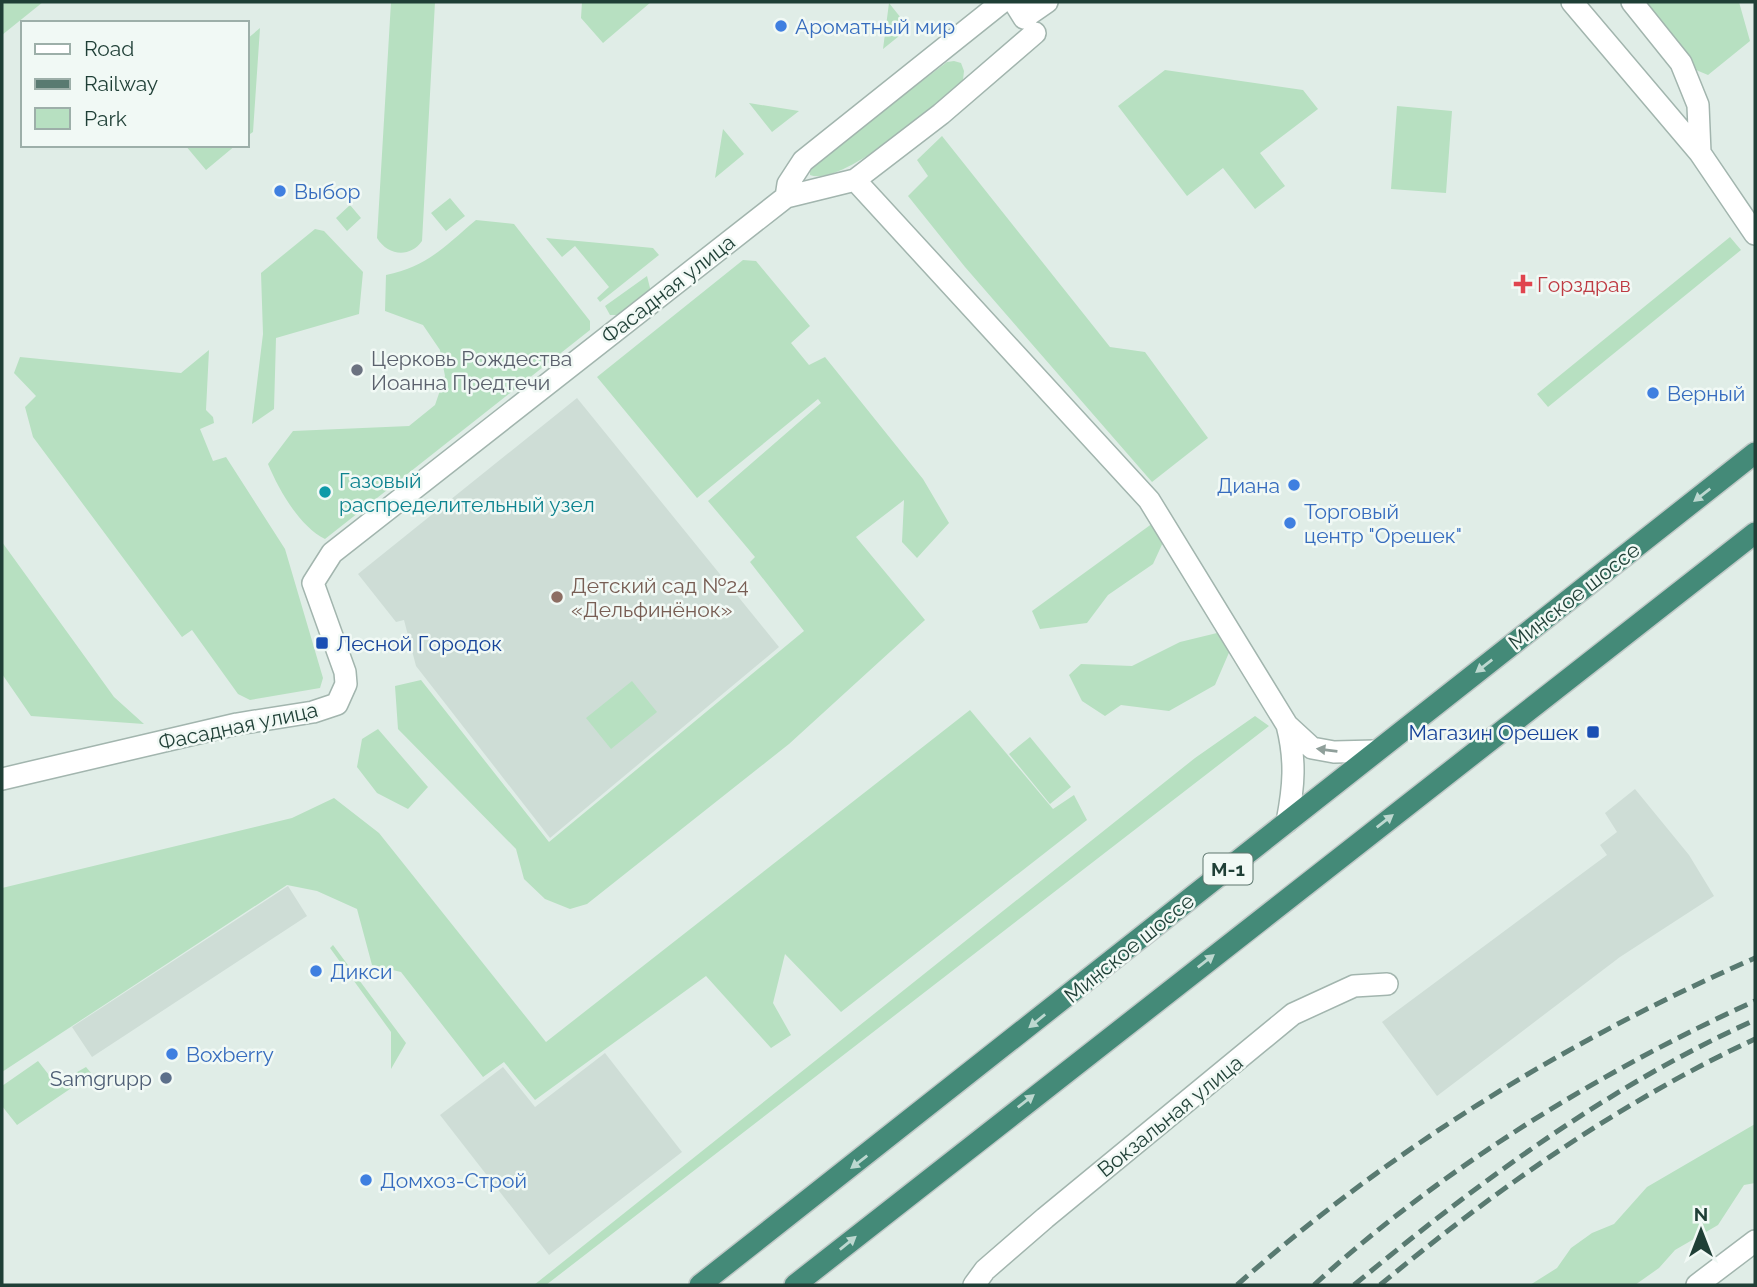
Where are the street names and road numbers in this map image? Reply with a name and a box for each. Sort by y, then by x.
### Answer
street label: Фасадная улица [596,229,740,349]
street label: Минское шоссе [1503,537,1645,655]
street label: Фасадная улица [156,697,320,755]
road number: М-1 [1204,854,1252,884]
street label: Минское шоссе [1059,888,1199,1008]
street label: Вокзальная улица [1092,1050,1248,1182]

